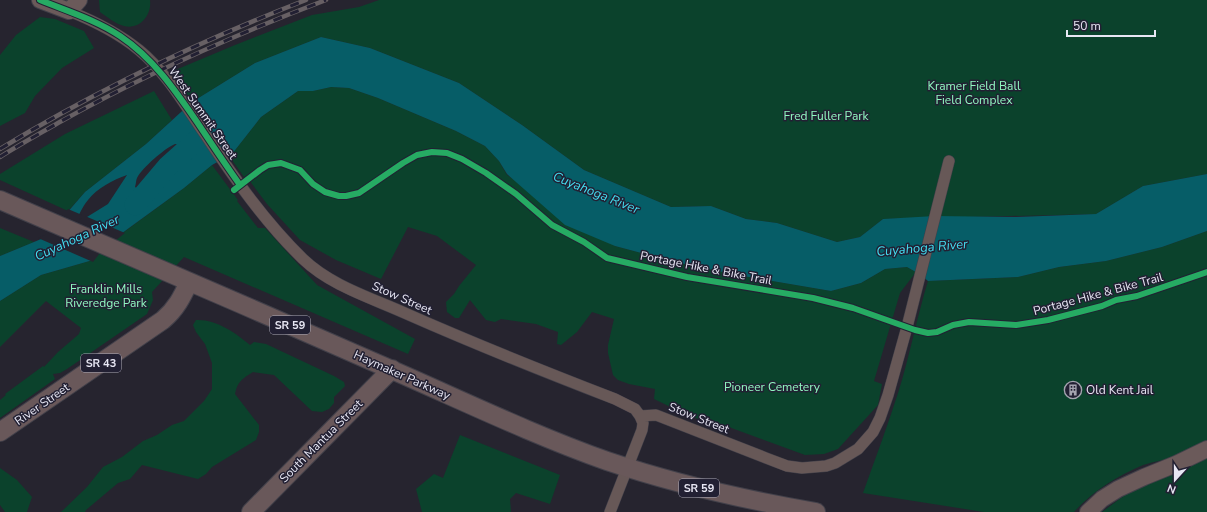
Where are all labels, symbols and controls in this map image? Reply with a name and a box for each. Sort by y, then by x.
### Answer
scale bar [1067,12,1155,38]
text: 50 m [1073,18,1101,34]
street label: West Summit Street [165,64,241,163]
park label: Kramer Field Ball Field Complex [927,78,1021,108]
park label: Fred Fuller Park [783,108,870,124]
water label: Cuyahoga River [550,167,642,219]
water label: Cuyahoga River [32,210,123,266]
water label: Cuyahoga River [876,235,969,261]
street label: Portage Hike & Bike Trail [639,247,774,289]
street label: Portage Hike & Bike Trail [1031,269,1165,319]
street label: Stow Street [370,278,435,319]
park label: Franklin Mills Riveredge Park [65,281,148,311]
road number: SR 59 [270,316,310,334]
street label: Haymaker Parkway [351,347,454,404]
road number: SR 43 [81,354,121,372]
street label: River Street [11,379,73,429]
park label: Pioneer Cemetery [724,379,821,395]
building icon: Old Kent Jail [1063,380,1083,400]
place label: Old Kent Jail [1086,382,1154,398]
street label: South Mantua Street [276,395,367,486]
street label: Stow Street [666,399,732,438]
north arrow [1155,460,1195,500]
road number: SR 59 [679,479,719,497]
text: N [1165,480,1178,497]

